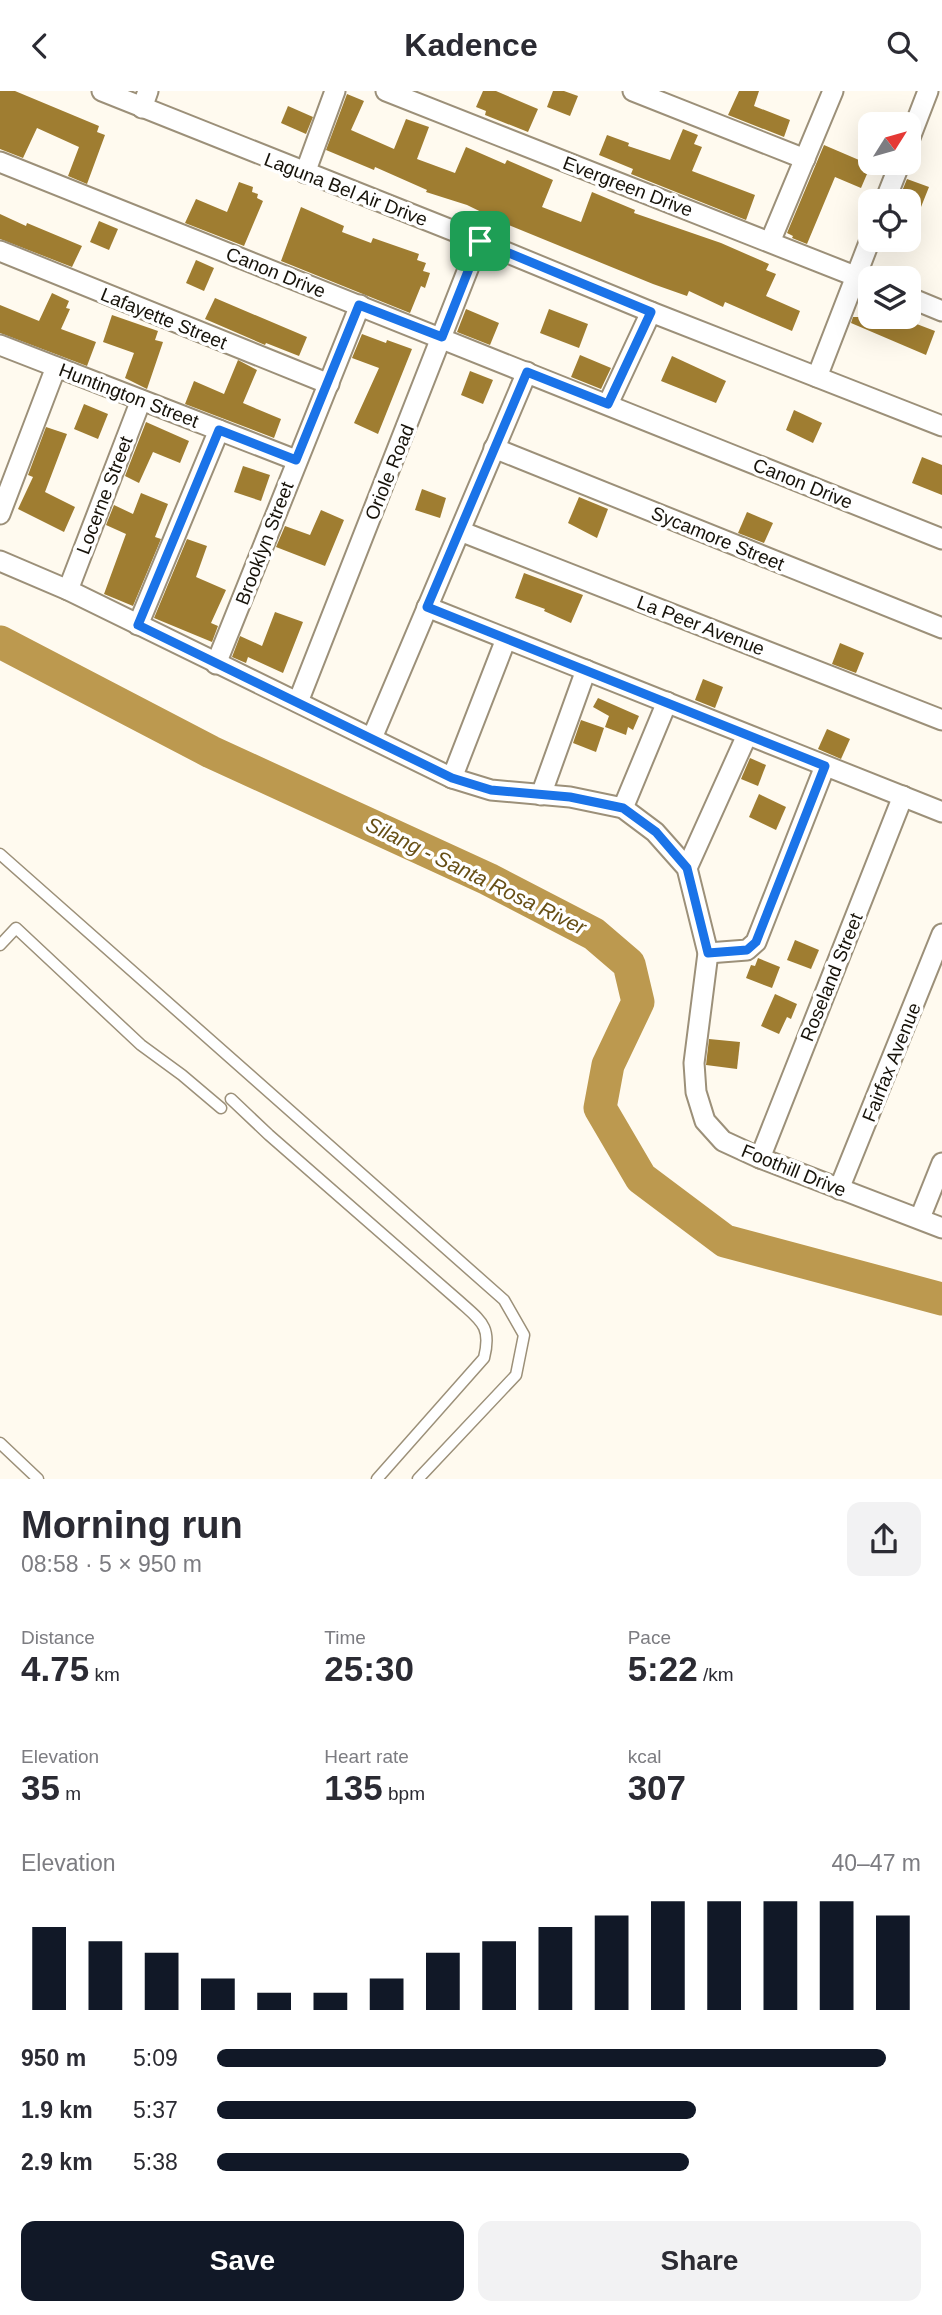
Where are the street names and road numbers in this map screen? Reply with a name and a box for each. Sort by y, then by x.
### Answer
street label: Laguna Bel Air Drive [261,149,430,230]
street label: Evergreen Drive [560,152,696,221]
street label: Canon Drive [223,243,329,302]
street label: Lafayette Street [98,284,231,354]
street label: Huntington Street [56,359,202,432]
street label: Oriole Road [361,421,418,523]
street label: Locerne Street [72,433,137,557]
street label: Canon Drive [750,454,856,513]
street label: Brooklyn Street [231,478,298,608]
street label: Sycamore Street [648,502,788,575]
street label: La Peer Avenue [634,591,768,659]
street label: Roseland Street [796,909,867,1044]
street label: Fairfax Avenue [858,1000,925,1125]
street label: Foothill Drive [738,1140,849,1201]

